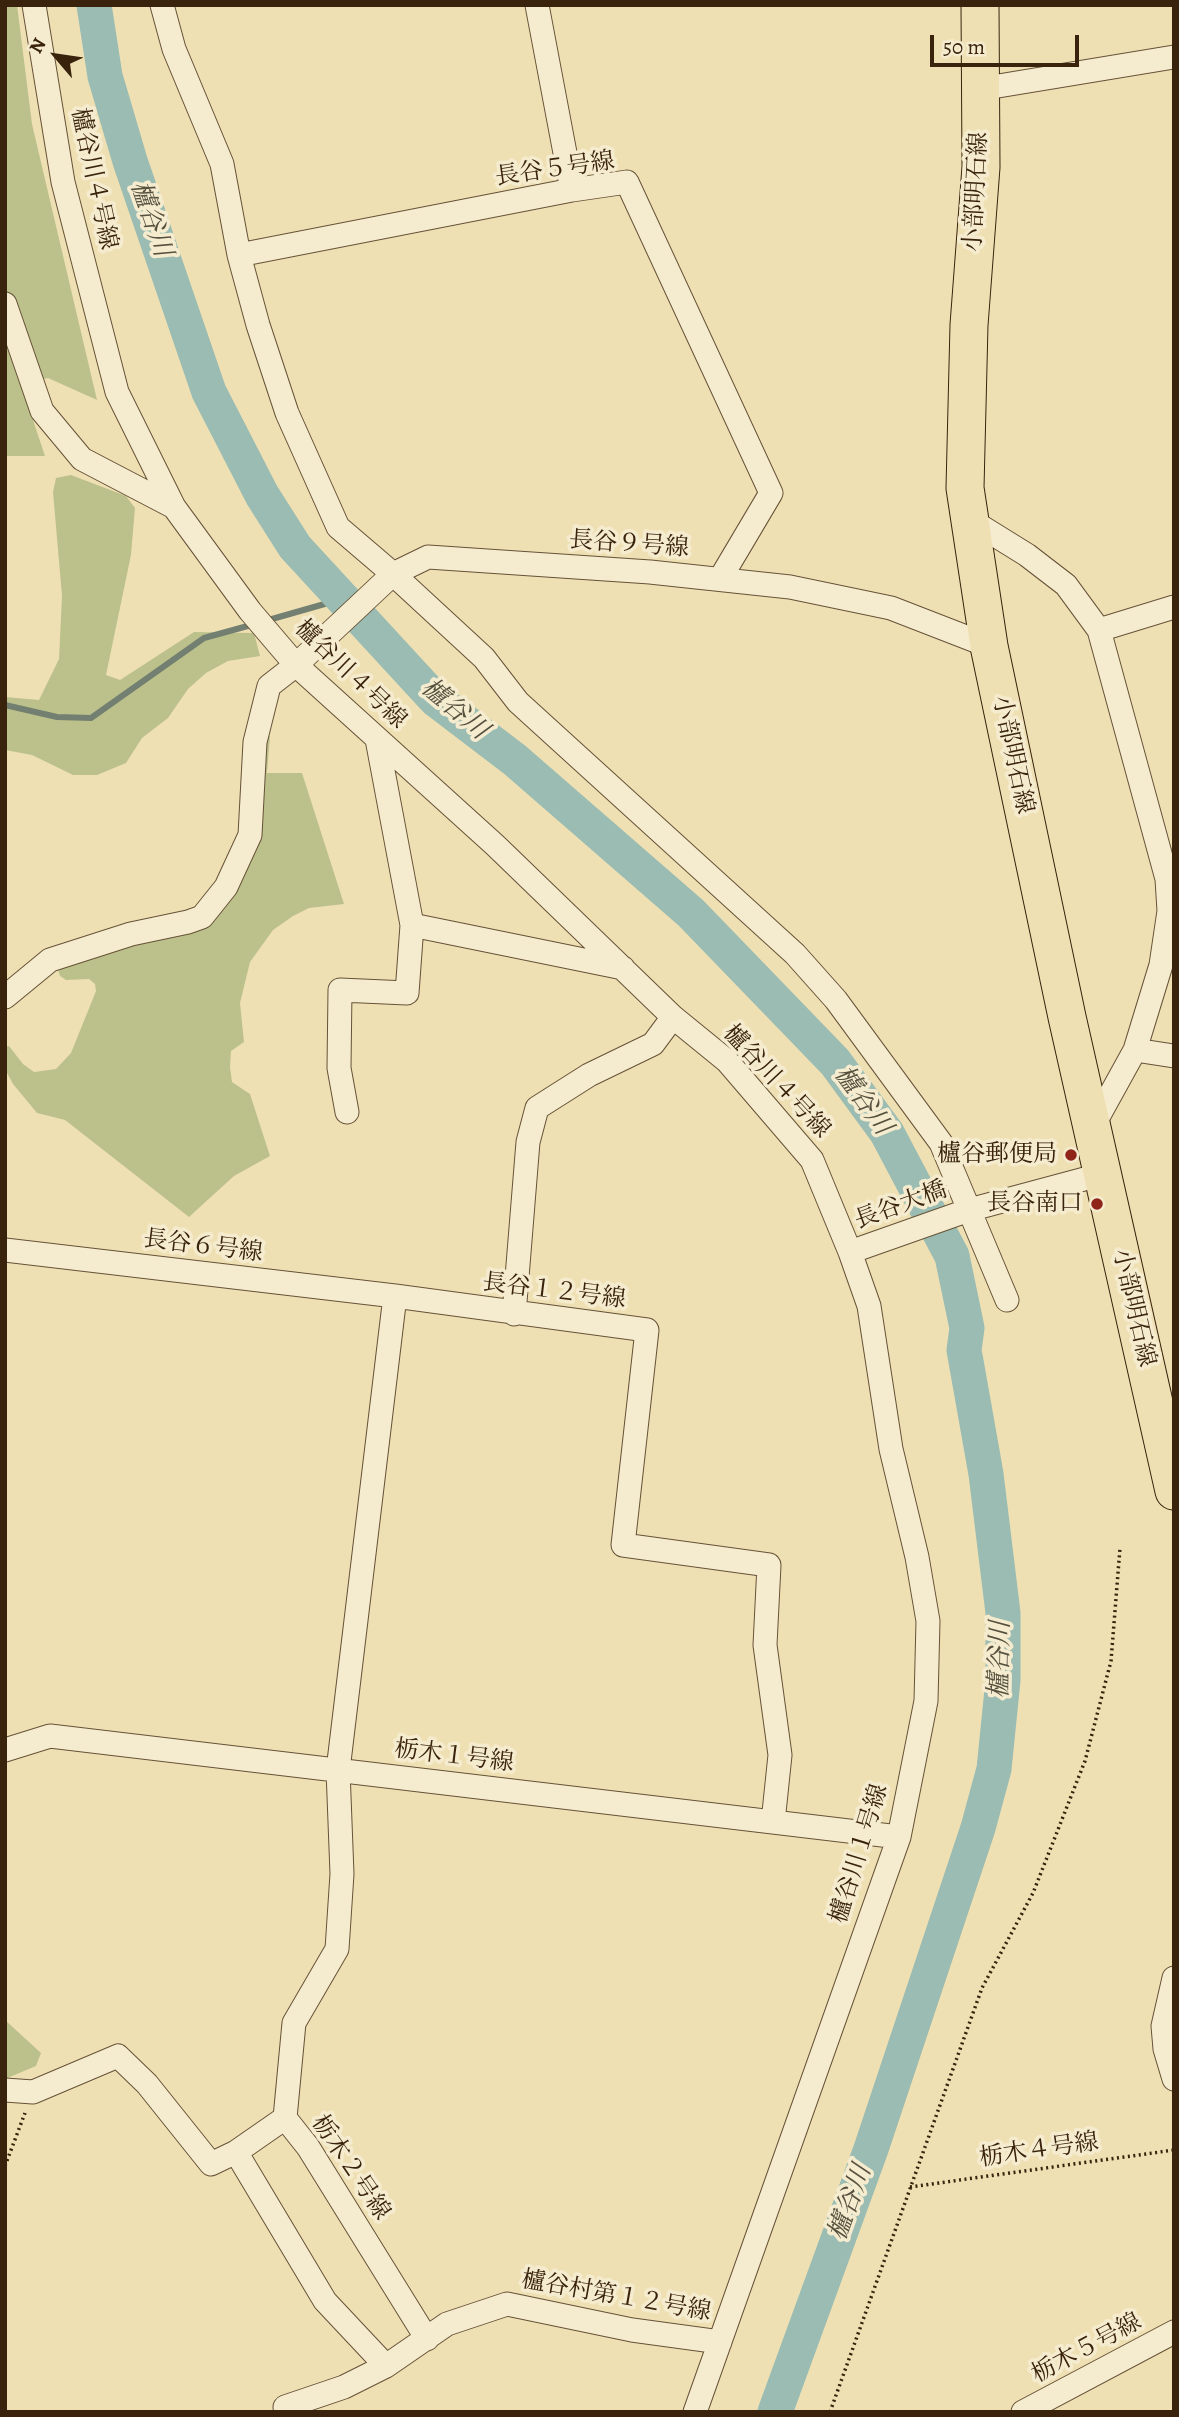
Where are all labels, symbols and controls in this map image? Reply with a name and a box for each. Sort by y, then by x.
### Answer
north arrow [21,21,91,91]
scale bar [934,21,1083,65]
text: N [23,33,52,58]
text: 50 m [943,33,985,61]
street label: 櫨谷川４号線 [64,106,122,252]
street label: 小部明石線 [959,131,995,253]
street label: 長谷５号線 [494,147,616,193]
water label: 櫨谷川 [123,177,177,261]
street label: 長谷９号線 [568,526,690,564]
street label: 櫨谷川４号線 [288,615,412,735]
water label: 櫨谷川 [414,673,494,747]
street label: 小部明石線 [985,693,1039,817]
street label: 櫨谷川４号線 [716,1020,836,1144]
water label: 櫨谷川 [826,1060,898,1142]
place label: 櫨谷郵便局 [937,1141,1057,1169]
marker: 櫨谷郵便局 [1063,1147,1079,1163]
street label: 長谷大橋 [851,1176,951,1236]
place label: 長谷南口 [987,1190,1083,1218]
marker: 長谷南口 [1089,1196,1105,1212]
street label: 長谷６号線 [142,1225,264,1269]
street label: 小部明石線 [1105,1246,1161,1370]
street label: 長谷１２号線 [481,1269,627,1315]
water label: 櫨谷川 [985,1621,1017,1699]
street label: 栃木１号線 [393,1735,515,1779]
street label: 櫨谷川１号線 [825,1781,895,1927]
street label: 栃木２号線 [305,2110,395,2226]
street label: 栃木４号線 [978,2128,1100,2174]
water label: 櫨谷川 [823,2161,879,2245]
street label: 櫨谷村第１２号線 [519,2266,713,2328]
street label: 栃木５号線 [1027,2308,1147,2390]

